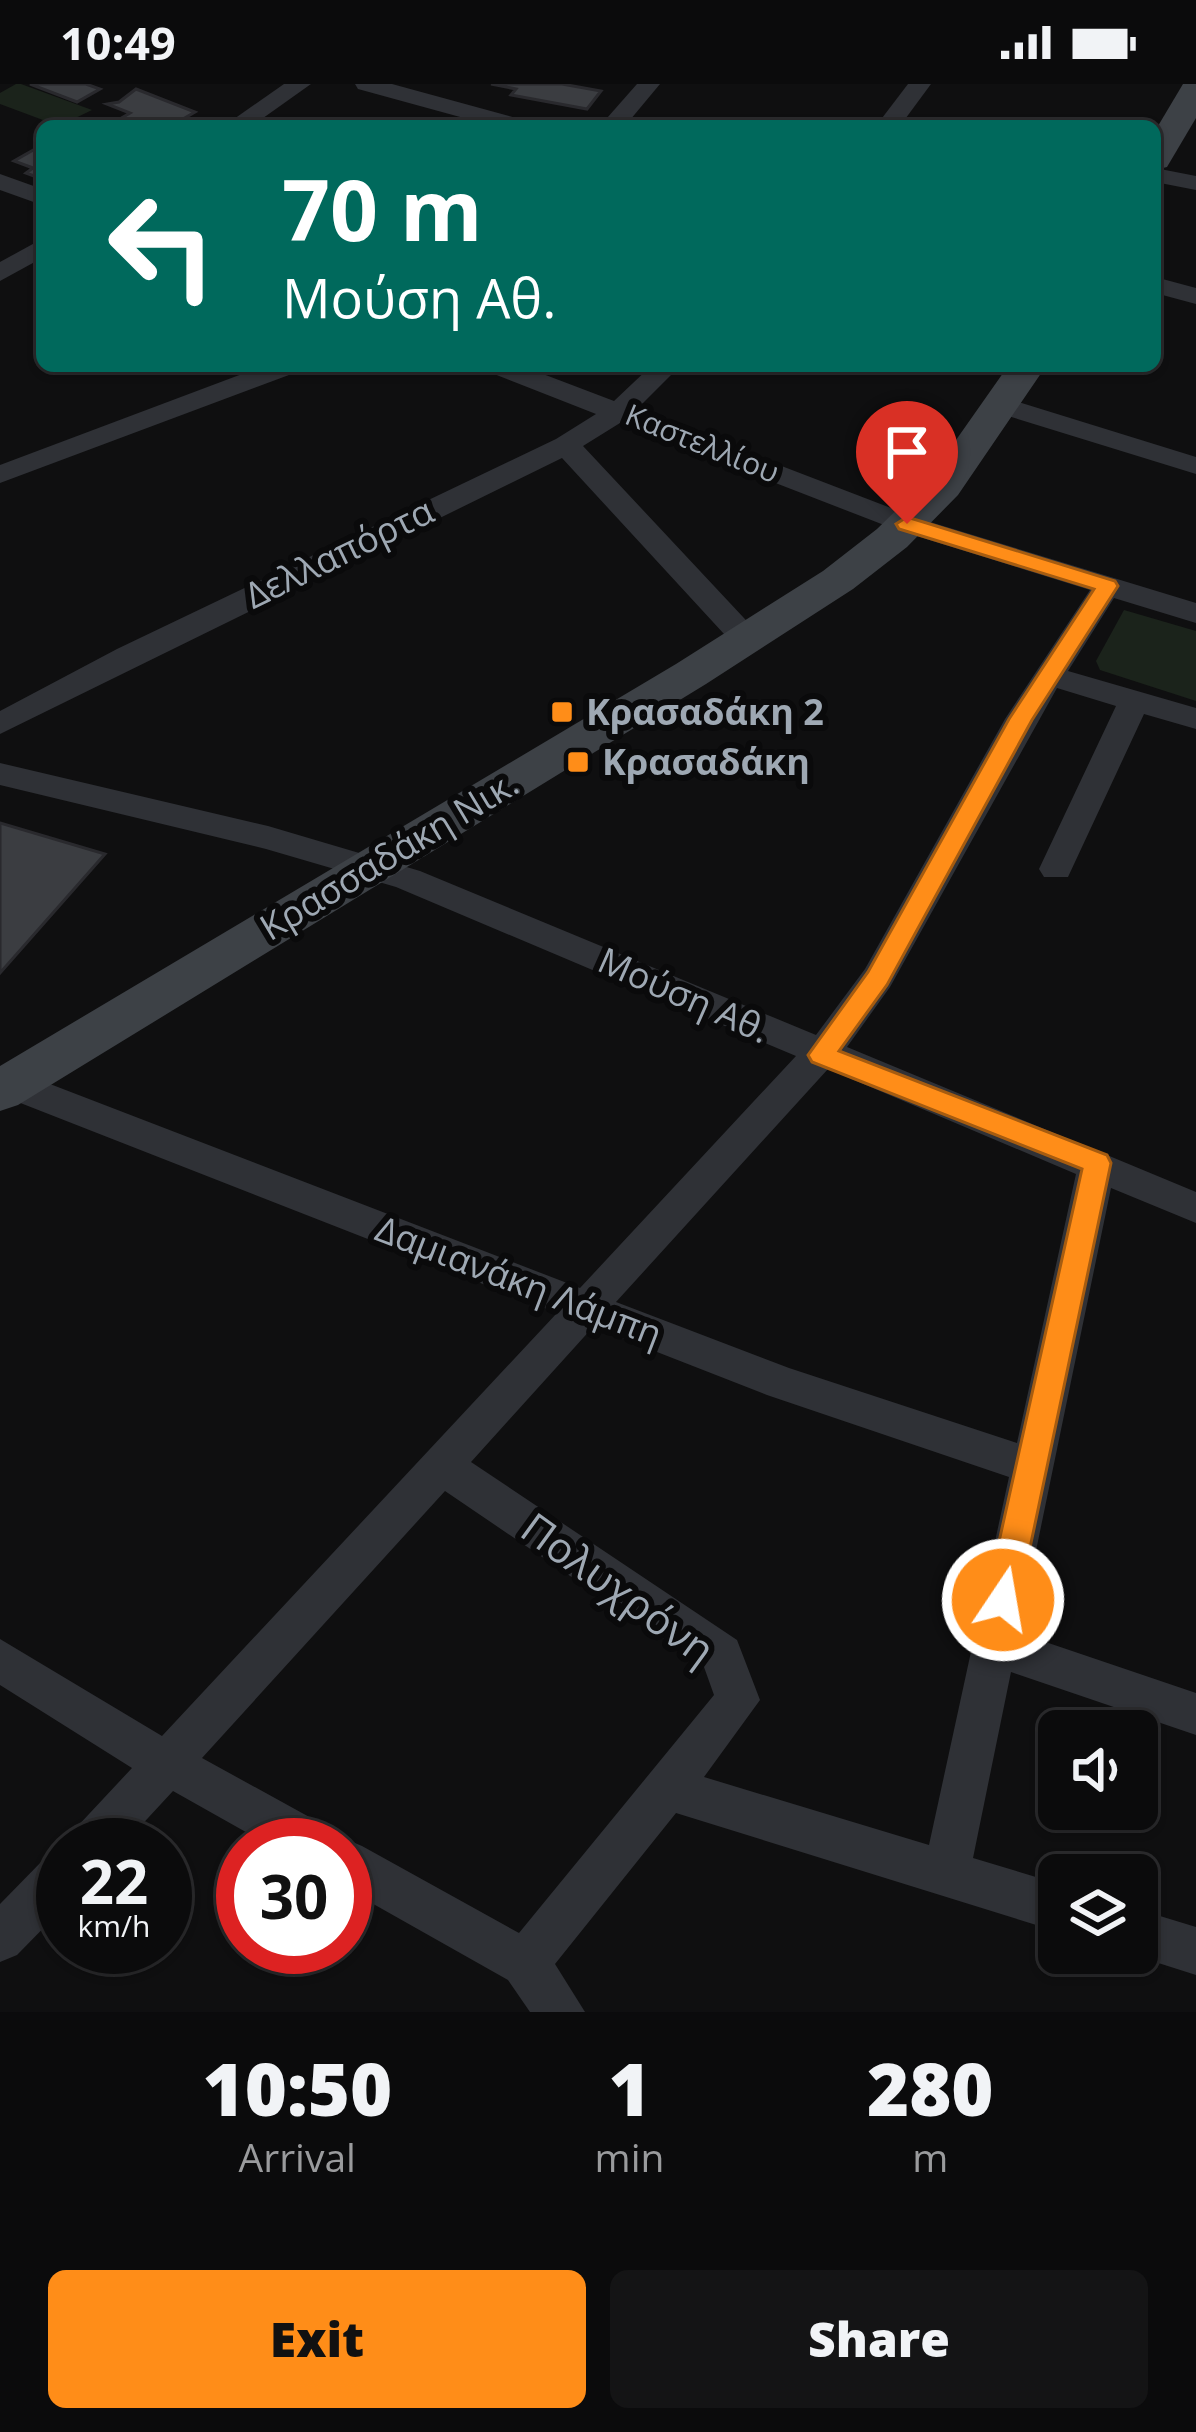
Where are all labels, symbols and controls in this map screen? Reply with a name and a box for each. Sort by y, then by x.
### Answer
text: 10:49 [60,12,176,73]
text: 70 m [282,151,482,266]
icon: left [84,168,240,324]
text: Μούση Αθ. [282,260,556,334]
street label: Καστελλίου [620,393,785,492]
pin [856,401,958,524]
icon: arrive [874,419,940,485]
street label: Δελλαπόρτα [236,486,441,619]
place label: Κρασαδάκη 2 [586,687,824,736]
marker: Κρασαδάκη 2 [549,699,575,725]
place label: Κρασαδάκη [602,737,810,786]
marker: Κρασαδάκη [565,749,591,775]
street label: Κρασσαδάκη Νικ. [250,758,527,951]
street label: Μούση Αθ. [591,935,778,1054]
street label: Δαμιανάκη Λάμπη [369,1203,669,1358]
street label: Πολυχρόνη [511,1498,727,1677]
position arrow [940,1537,1066,1663]
map controls [1038,1710,1158,1974]
button: sound [1038,1710,1158,1830]
speed limit sign: 30 [216,1818,372,1974]
text: 22 [80,1840,148,1922]
button: layers [1038,1854,1158,1974]
text: km/h [78,1905,150,1946]
text: 10:50 [203,2039,392,2137]
text: 1 [608,2039,651,2137]
text: 280 [867,2039,994,2137]
text: Arrival [239,2130,356,2183]
text: min [595,2130,664,2183]
text: m [912,2130,948,2183]
button: Exit [48,2270,586,2408]
button: Share [610,2270,1148,2408]

